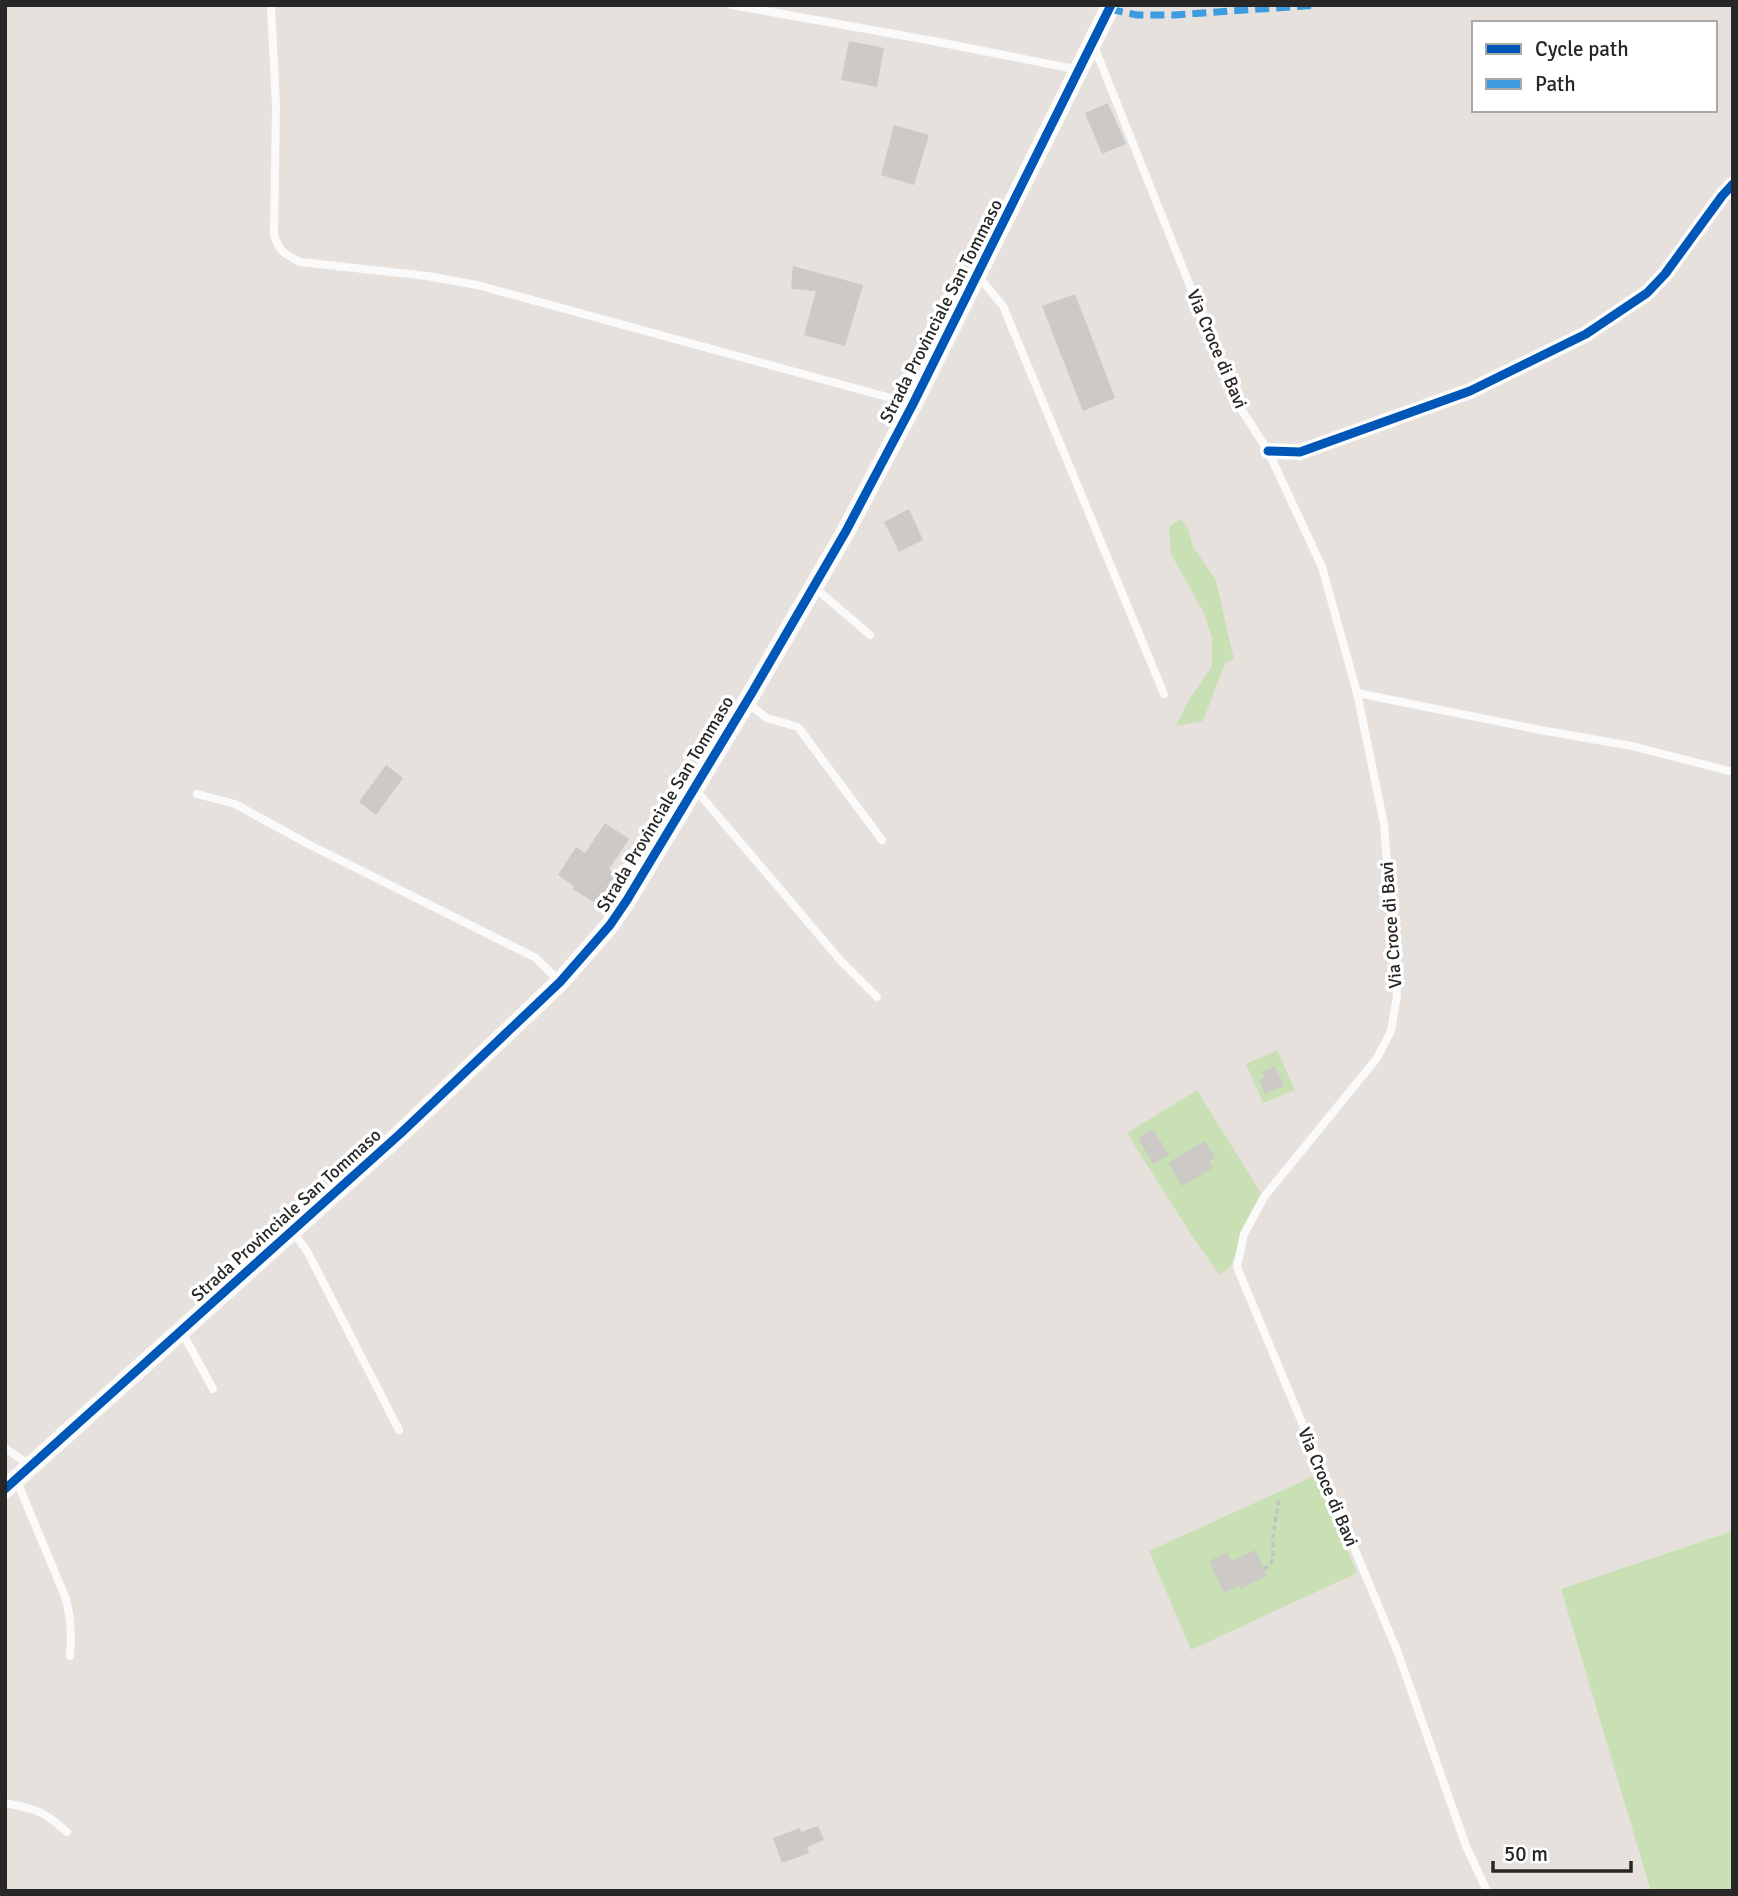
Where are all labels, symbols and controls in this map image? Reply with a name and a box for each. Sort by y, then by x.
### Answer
legend [1472,21,1717,112]
text: Cycle path [1535,36,1629,62]
text: Path [1535,71,1576,97]
street label: Strada Provinciale San Tommaso [875,196,1007,426]
street label: Via Croce di Bavi [1182,286,1252,412]
street label: Strada Provinciale San Tommaso [592,692,738,916]
street label: Via Croce di Bavi [1376,861,1406,989]
street label: Strada Provinciale San Tommaso [187,1124,385,1306]
street label: Via Croce di Bavi [1293,1424,1363,1550]
scale bar [1493,1829,1631,1873]
text: 50 m [1504,1841,1548,1867]

